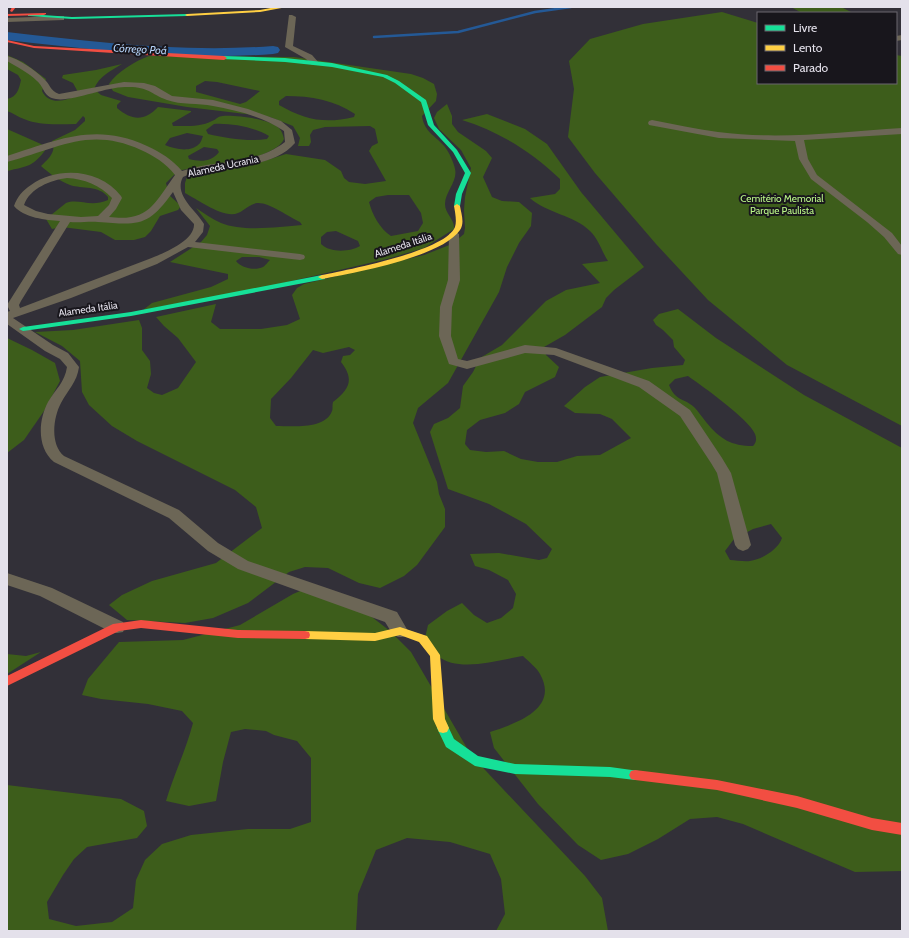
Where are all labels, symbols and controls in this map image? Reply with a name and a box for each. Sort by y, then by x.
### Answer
legend [757,12,897,84]
text: Livre [793,20,817,35]
text: Lento [793,40,823,55]
water label: Córrego Poá [113,41,167,57]
text: Parado [793,60,829,75]
street label: Alameda Ucrania [187,152,260,180]
park label: Cemitério Memorial Parque Paulista [740,192,824,217]
street label: Alameda Itália [373,230,434,260]
street label: Alameda Itália [58,298,119,320]

